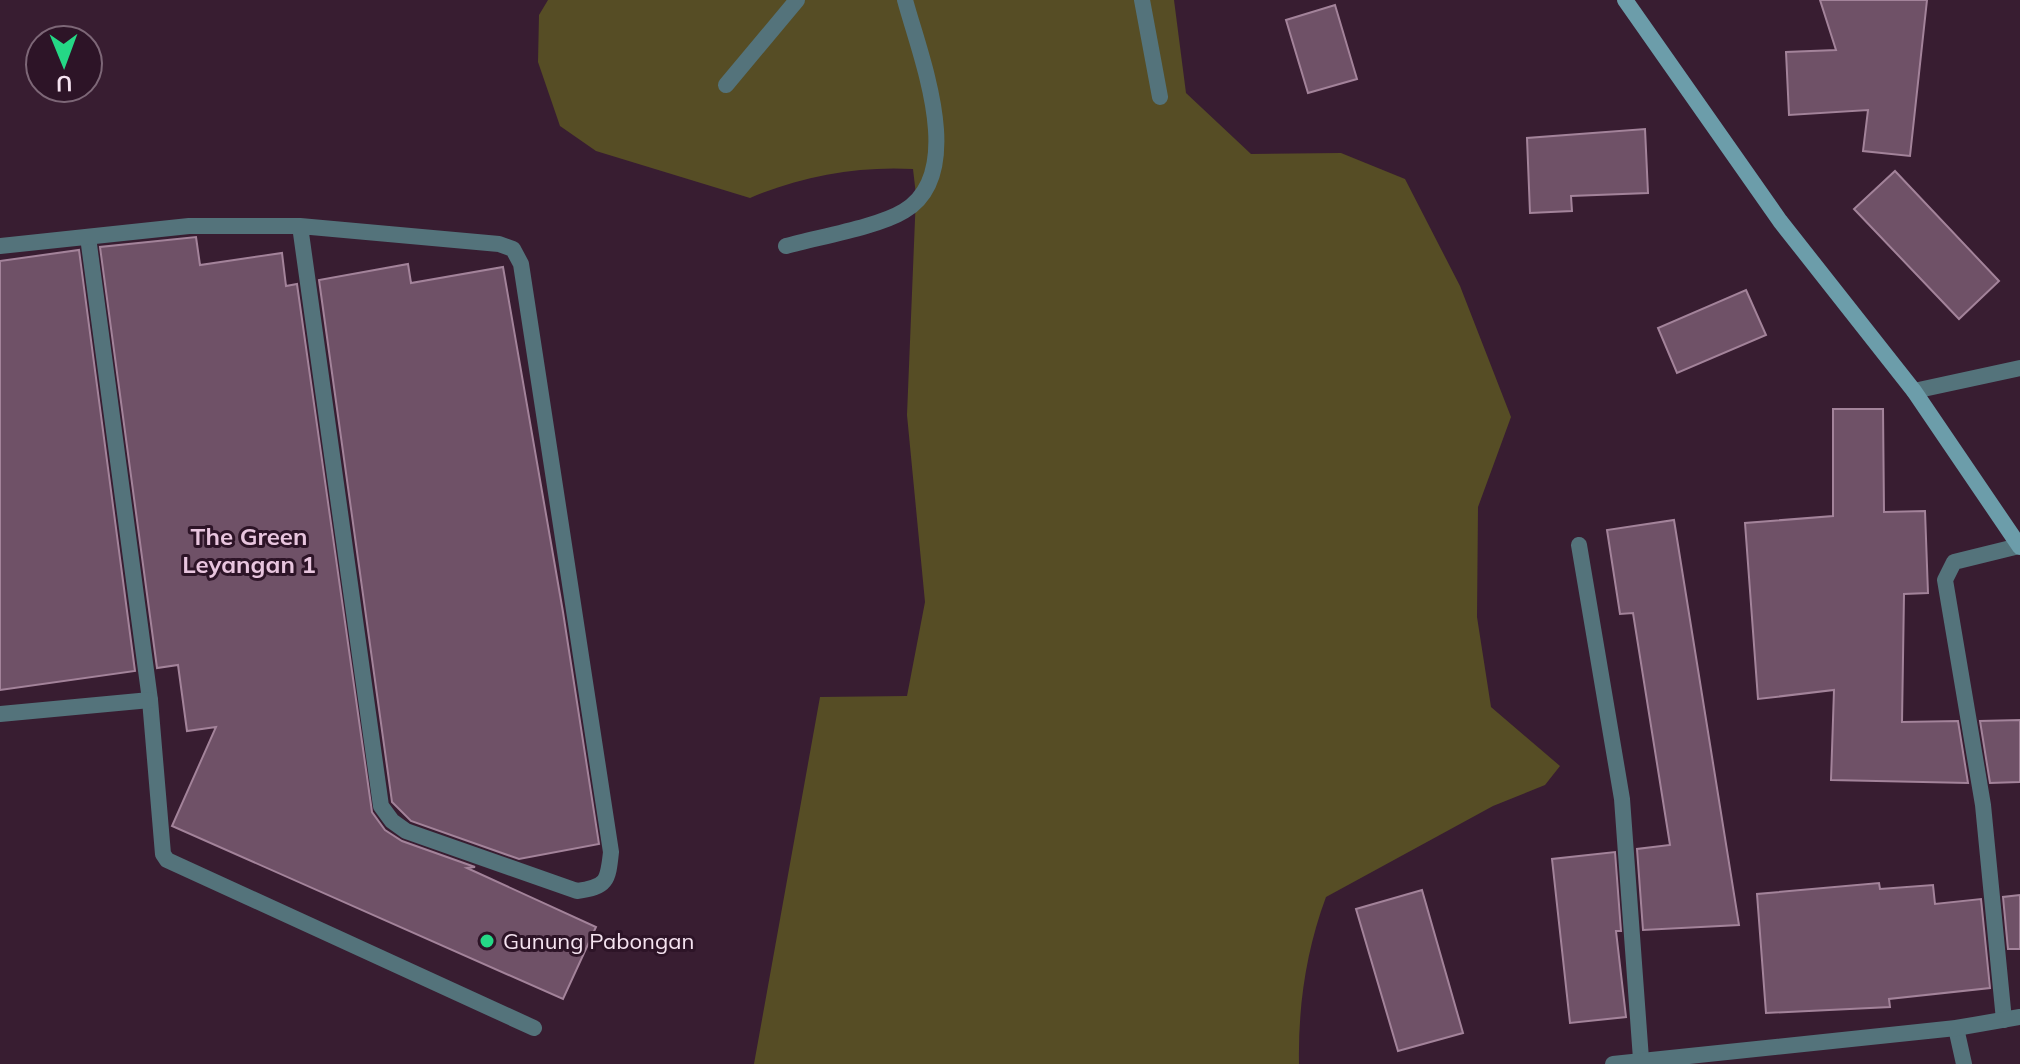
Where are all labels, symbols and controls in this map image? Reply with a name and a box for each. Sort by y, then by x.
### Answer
north arrow [24,24,104,104]
text: U [56,70,73,98]
district label: The Green Leyangan 1 [182,521,316,579]
place label: Gunung Pabongan [503,927,694,955]
marker: Gunung Pabongan [478,932,496,950]

